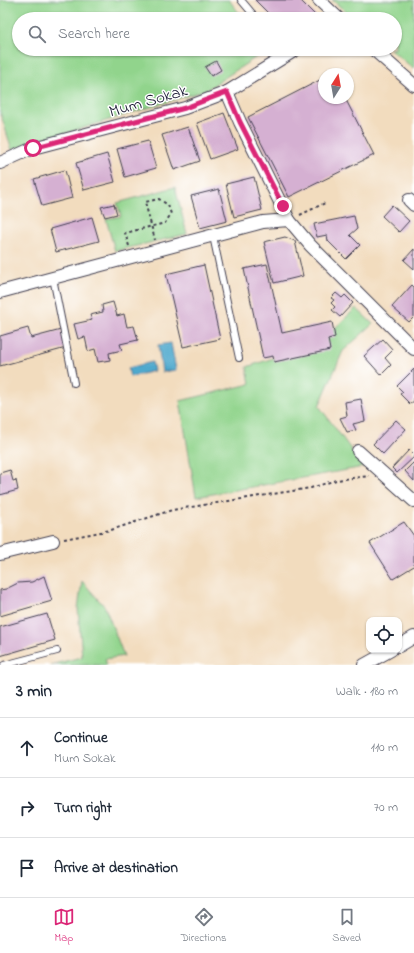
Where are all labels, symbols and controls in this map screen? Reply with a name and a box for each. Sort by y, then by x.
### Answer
search box [12,12,402,56]
icon: search [26,23,48,45]
text: Search here [58,23,130,45]
north arrow [318,68,354,104]
street label: Mum Sokak [106,78,191,125]
route start [24,139,42,157]
route end [274,197,292,215]
map controls [366,617,402,653]
button: locate [366,617,402,653]
text: 3 min [16,679,52,704]
text: Walk · 180 m [336,682,398,701]
text: Continue [54,727,108,749]
icon: ahead [16,737,38,759]
text: 110 m [371,738,398,757]
text: Mum Sokak [54,749,116,768]
icon: right [16,797,38,819]
text: Turn right [54,797,112,819]
text: 70 m [374,798,398,817]
icon: arrive [16,857,38,879]
text: Arrive at destination [54,857,178,879]
tab: Map [53,906,75,946]
tab: Directions [181,906,226,946]
tab: Saved [332,906,361,946]

